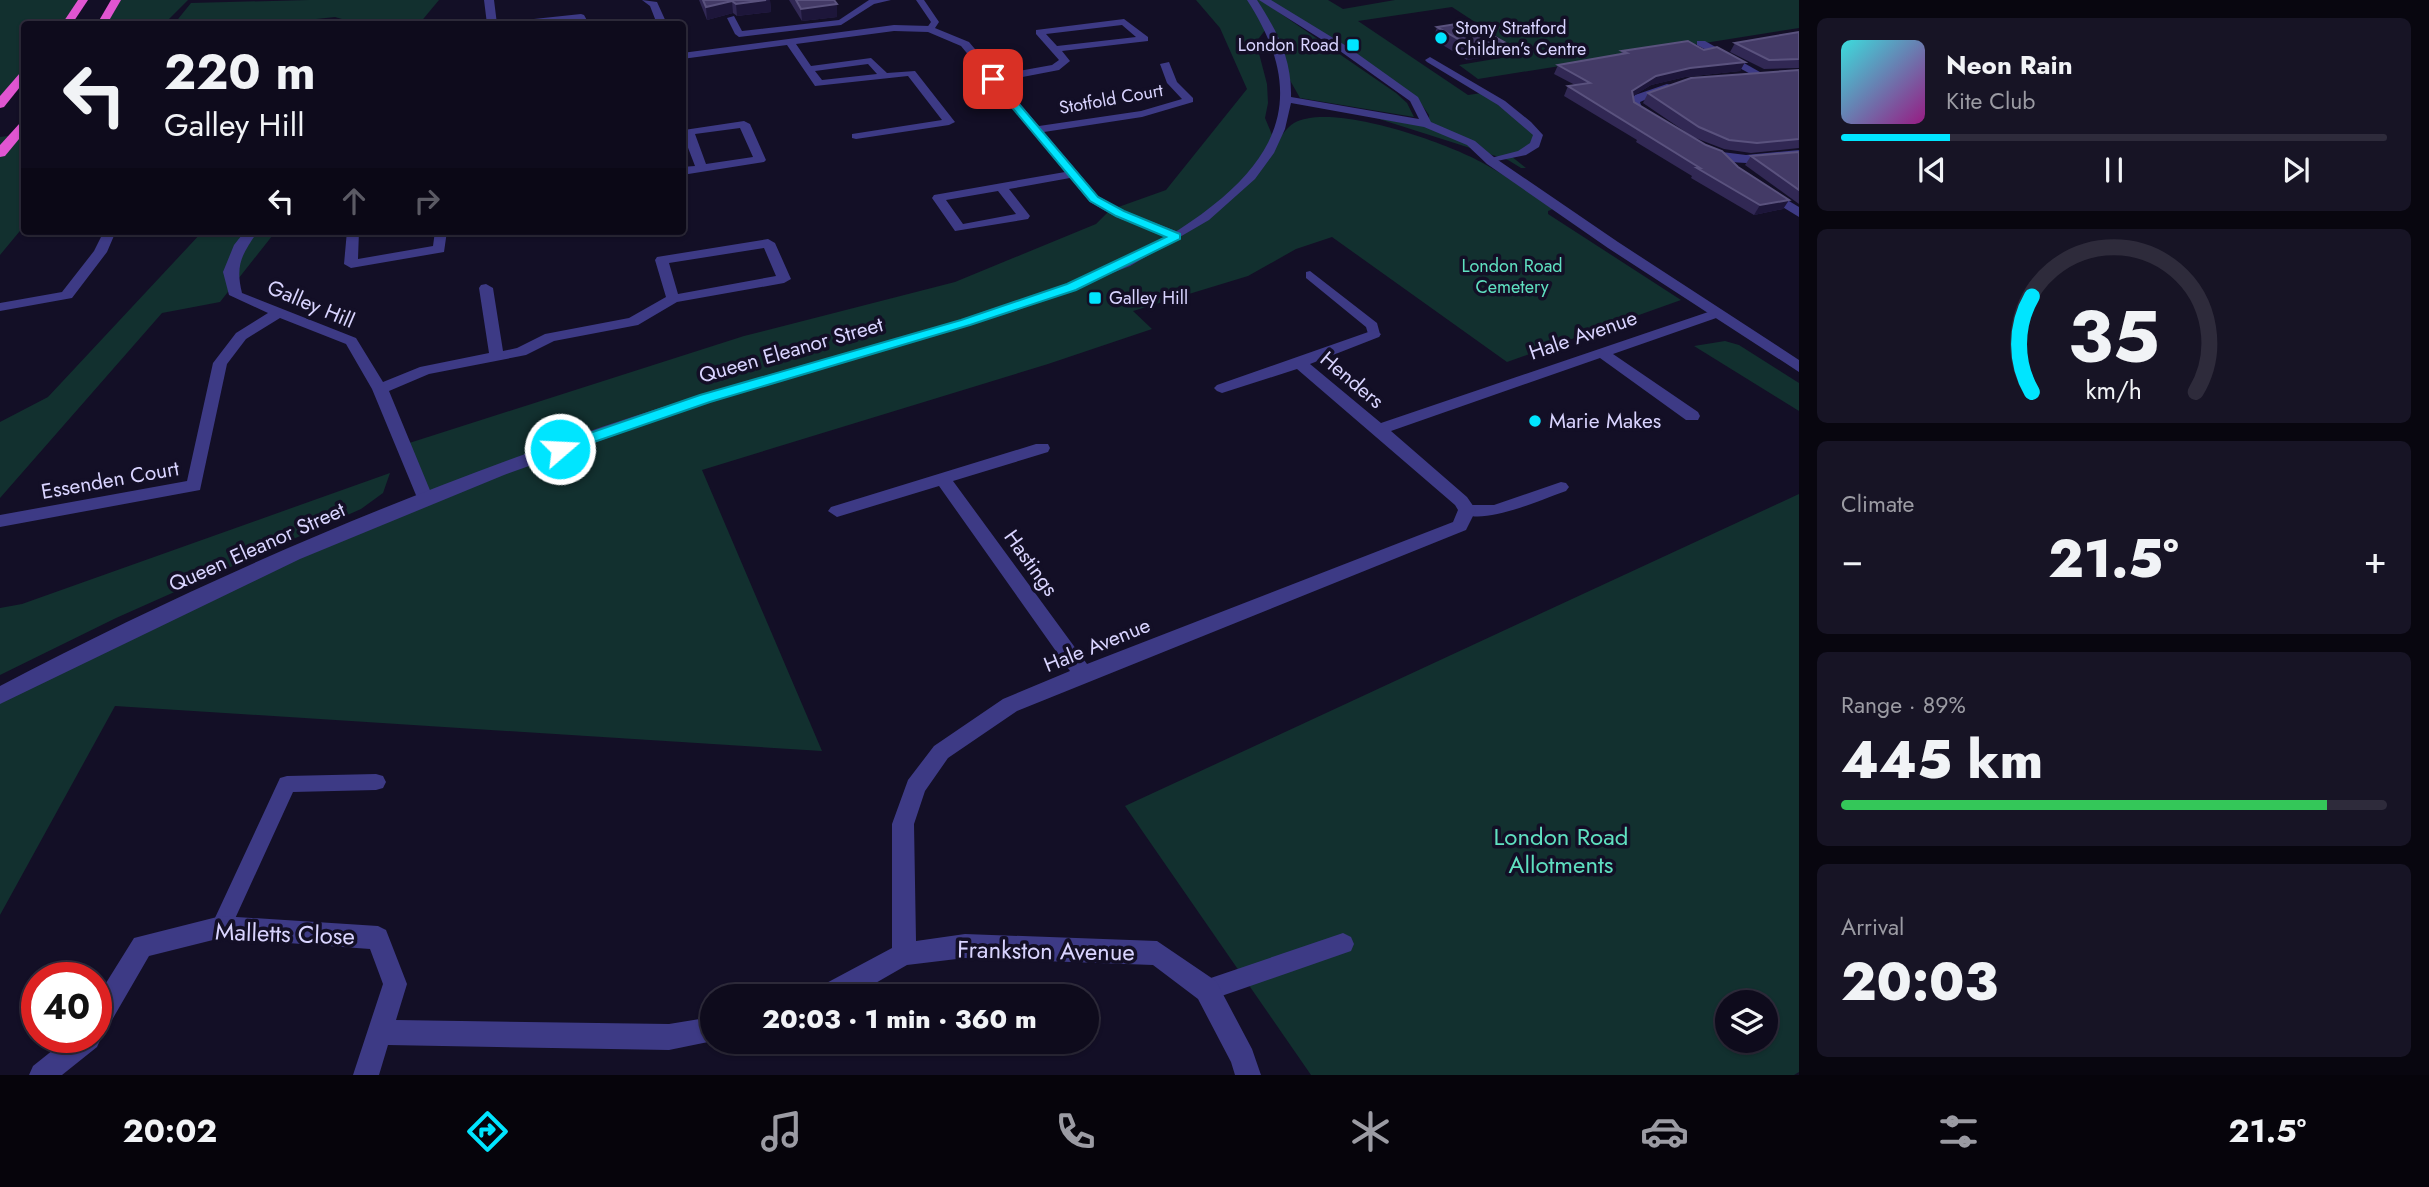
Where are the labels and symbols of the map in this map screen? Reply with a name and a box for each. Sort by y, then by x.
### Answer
place label: Stony Stratford Children’s Centre [1455,15,1586,62]
marker: Stony Stratford Children’s Centre [1433,30,1449,46]
place label: London Road [1238,32,1339,58]
marker: London Road [1345,37,1361,53]
pin [963,49,1023,109]
street label: Stotfold Court [1057,77,1166,121]
park label: London Road Cemetery [1461,253,1563,300]
street label: Galley Hill [263,272,359,336]
place label: Galley Hill [1109,285,1188,311]
marker: Galley Hill [1087,290,1103,306]
street label: Hale Avenue [1525,302,1641,367]
street label: Queen Eleanor Street [696,309,886,391]
street label: Henders [1314,344,1390,416]
place label: Marie Makes [1549,406,1661,436]
position arrow [523,412,597,486]
marker: Marie Makes [1527,413,1543,429]
street label: Essenden Court [39,453,181,507]
street label: Queen Eleanor Street [164,495,350,599]
street label: Hastings [997,524,1065,602]
street label: Hale Avenue [1039,610,1155,680]
park label: London Road Allotments [1494,819,1628,882]
street label: Malletts Close [215,914,356,953]
street label: Frankston Avenue [957,931,1135,970]
speed limit sign: 40 [21,962,112,1053]

